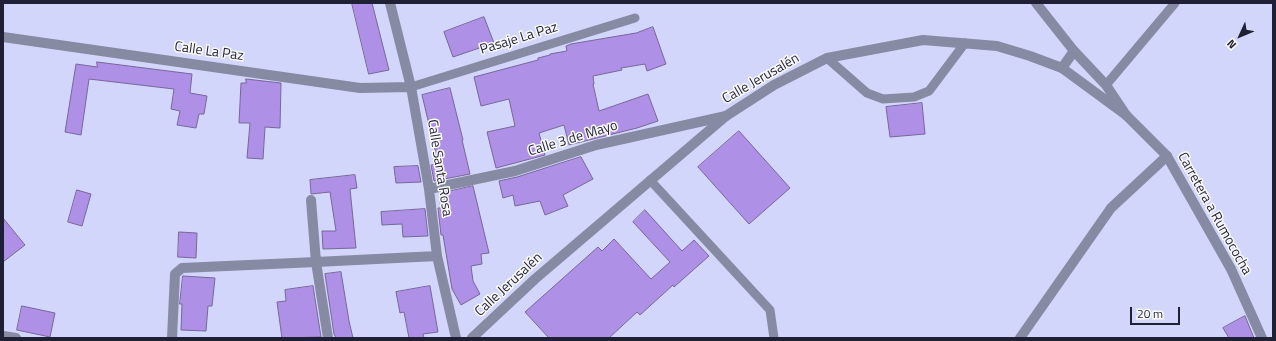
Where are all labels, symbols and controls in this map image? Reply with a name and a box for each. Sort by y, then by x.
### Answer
north arrow [1220,16,1260,56]
street label: Pasaje La Paz [478,19,560,59]
text: N [1223,36,1240,53]
street label: Calle La Paz [173,39,245,65]
street label: Calle Jerusalén [720,50,802,108]
street label: Calle 3 de Mayo [526,117,620,161]
street label: Calle Santa Rosa [423,118,455,218]
street label: Carretera a Rumococha [1173,150,1255,278]
street label: Calle Jerusalén [472,250,546,320]
scale bar [1132,299,1182,325]
text: 20 m [1137,304,1163,323]

